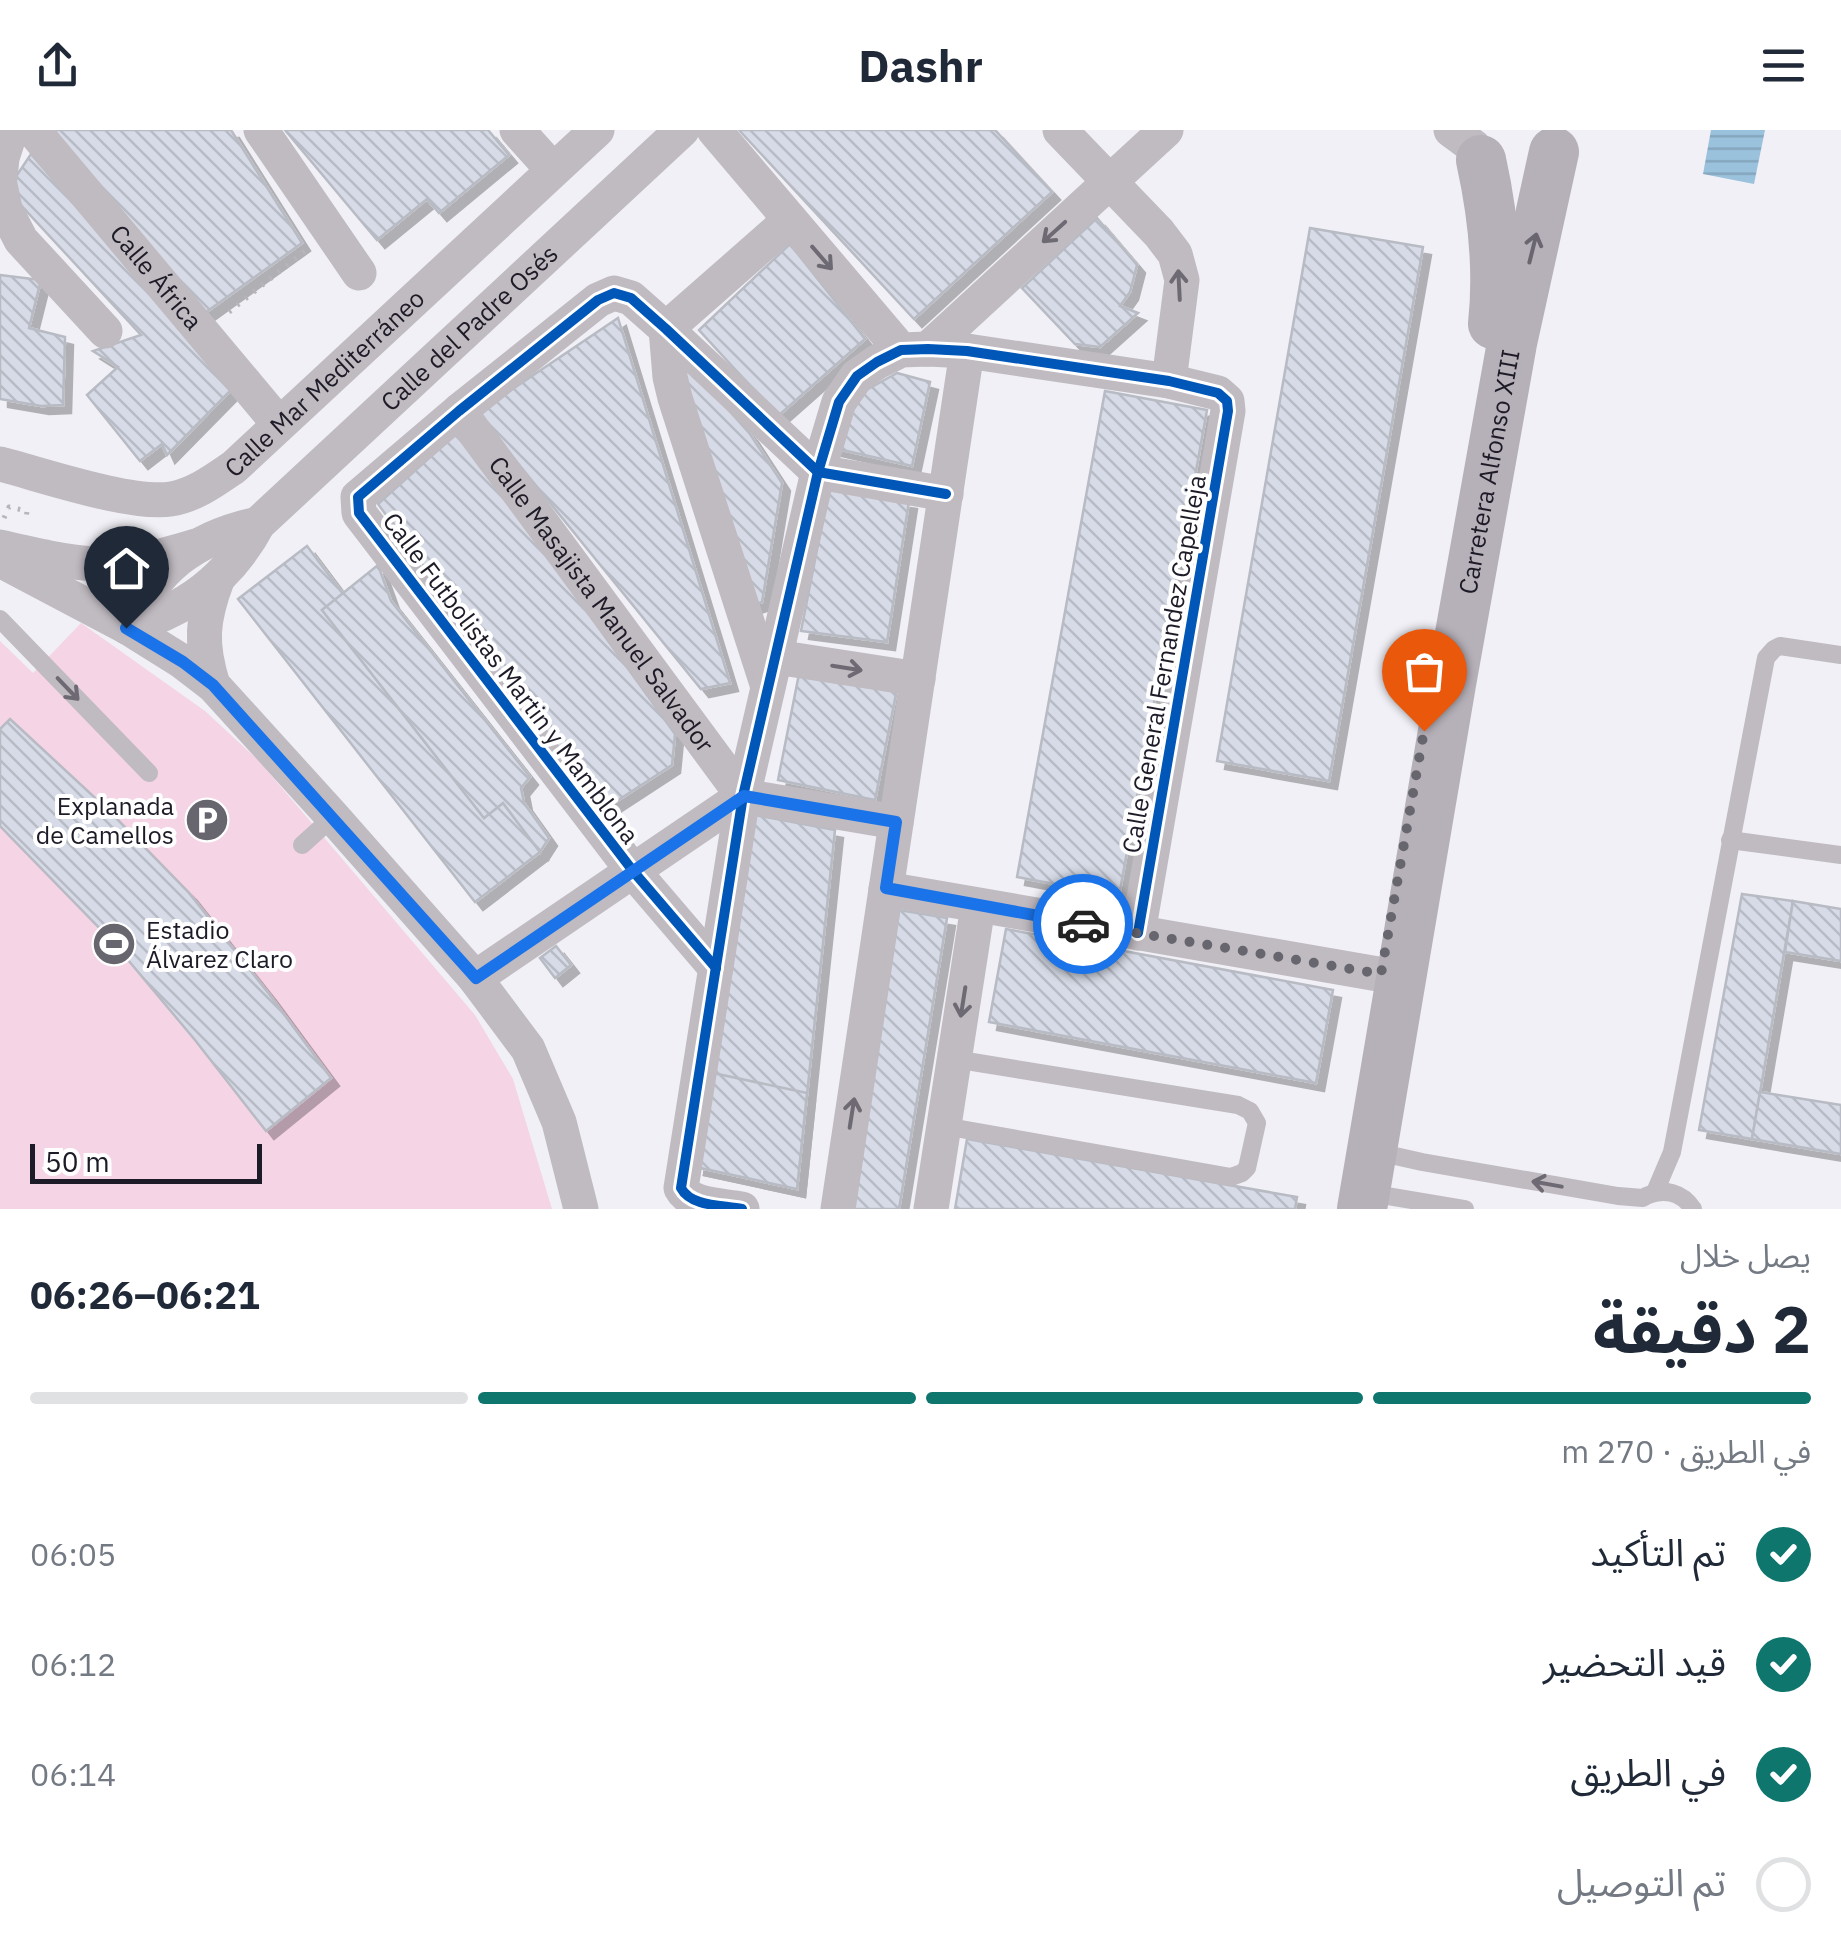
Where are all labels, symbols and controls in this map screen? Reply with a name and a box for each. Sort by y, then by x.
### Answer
text: Dashr [858,36,983,94]
icon: share [30,38,85,93]
icon: menu [1756,38,1811,93]
street label: Calle África [103,217,210,336]
one-way arrow [1042,220,1067,243]
one-way arrow [1525,233,1543,265]
street label: Calle del Padre Osés [373,237,564,418]
one-way arrow [811,244,833,270]
one-way arrow [1169,269,1188,302]
street label: Calle Mar Mediterráneo [217,282,431,484]
street label: Carretera Alfonso XIII [1450,347,1527,597]
street label: Calle Masajista Manuel Salvador [482,449,722,758]
street label: Calle General Fernandez Capelleja [1114,472,1213,856]
street label: Calle Futbolistas Martin y Mamblona [376,505,647,850]
pin [84,526,169,629]
icon: home [99,541,154,596]
pin [1382,629,1467,732]
icon: bag [1397,644,1452,699]
one-way arrow [830,660,862,678]
one-way arrow [56,677,80,701]
place label: Explanada de Camellos [36,789,174,851]
parking icon: Explanada de Camellos [184,797,230,843]
courier [1033,874,1133,974]
icon: car [1056,897,1111,952]
place label: Estadio Álvarez Claro [146,913,293,975]
sports icon: Estadio Álvarez Claro [91,921,137,967]
one-way arrow [953,985,972,1018]
one-way arrow [844,1097,862,1129]
scale bar [30,1139,262,1184]
text: 50 m [45,1143,110,1180]
one-way arrow [1531,1174,1563,1193]
text: يصل خلال [1680,1234,1811,1276]
text: 06:21–06:26 [30,1270,260,1319]
text: 2 دقيقة [1593,1286,1811,1371]
text: في الطريق · 270 m [1561,1430,1811,1472]
text: تم التأكيد [1590,1527,1726,1576]
icon: check [1756,1527,1811,1582]
text: 06:05 [30,1533,116,1575]
text: قيد التحضير [1543,1637,1726,1686]
icon: check [1756,1637,1811,1692]
text: 06:12 [30,1643,116,1685]
text: في الطريق [1570,1747,1726,1796]
icon: check [1756,1747,1811,1802]
text: 06:14 [30,1753,116,1795]
text: تم التوصيل [1557,1857,1726,1906]

